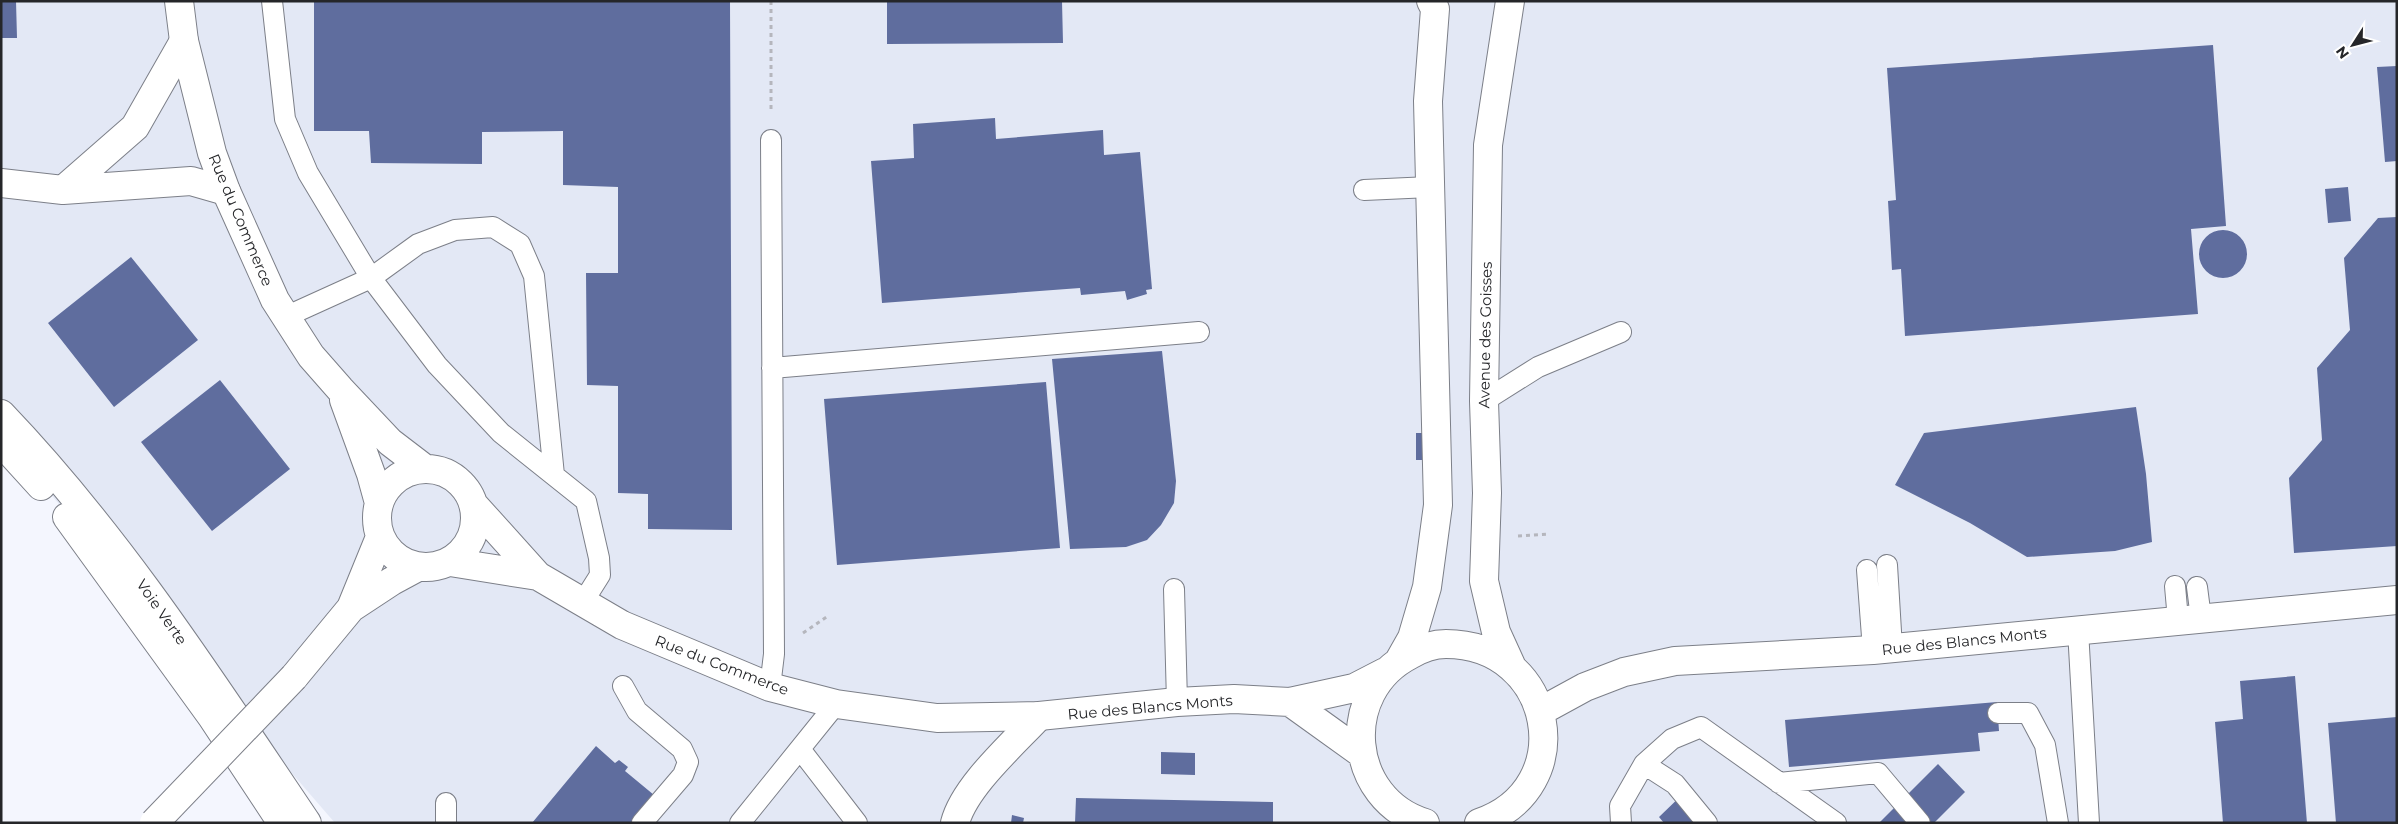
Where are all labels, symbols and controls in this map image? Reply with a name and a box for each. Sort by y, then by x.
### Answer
north arrow [2328,20,2378,70]
text: N [2332,43,2353,63]
street label: Rue du Commerce [205,151,277,289]
street label: Avenue des Goisses [1474,261,1496,409]
street label: Voie Verte [132,575,192,649]
street label: Rue des Blancs Monts [1881,623,2047,659]
street label: Rue du Commerce [652,631,792,699]
street label: Rue des Blancs Monts [1067,690,1233,724]

